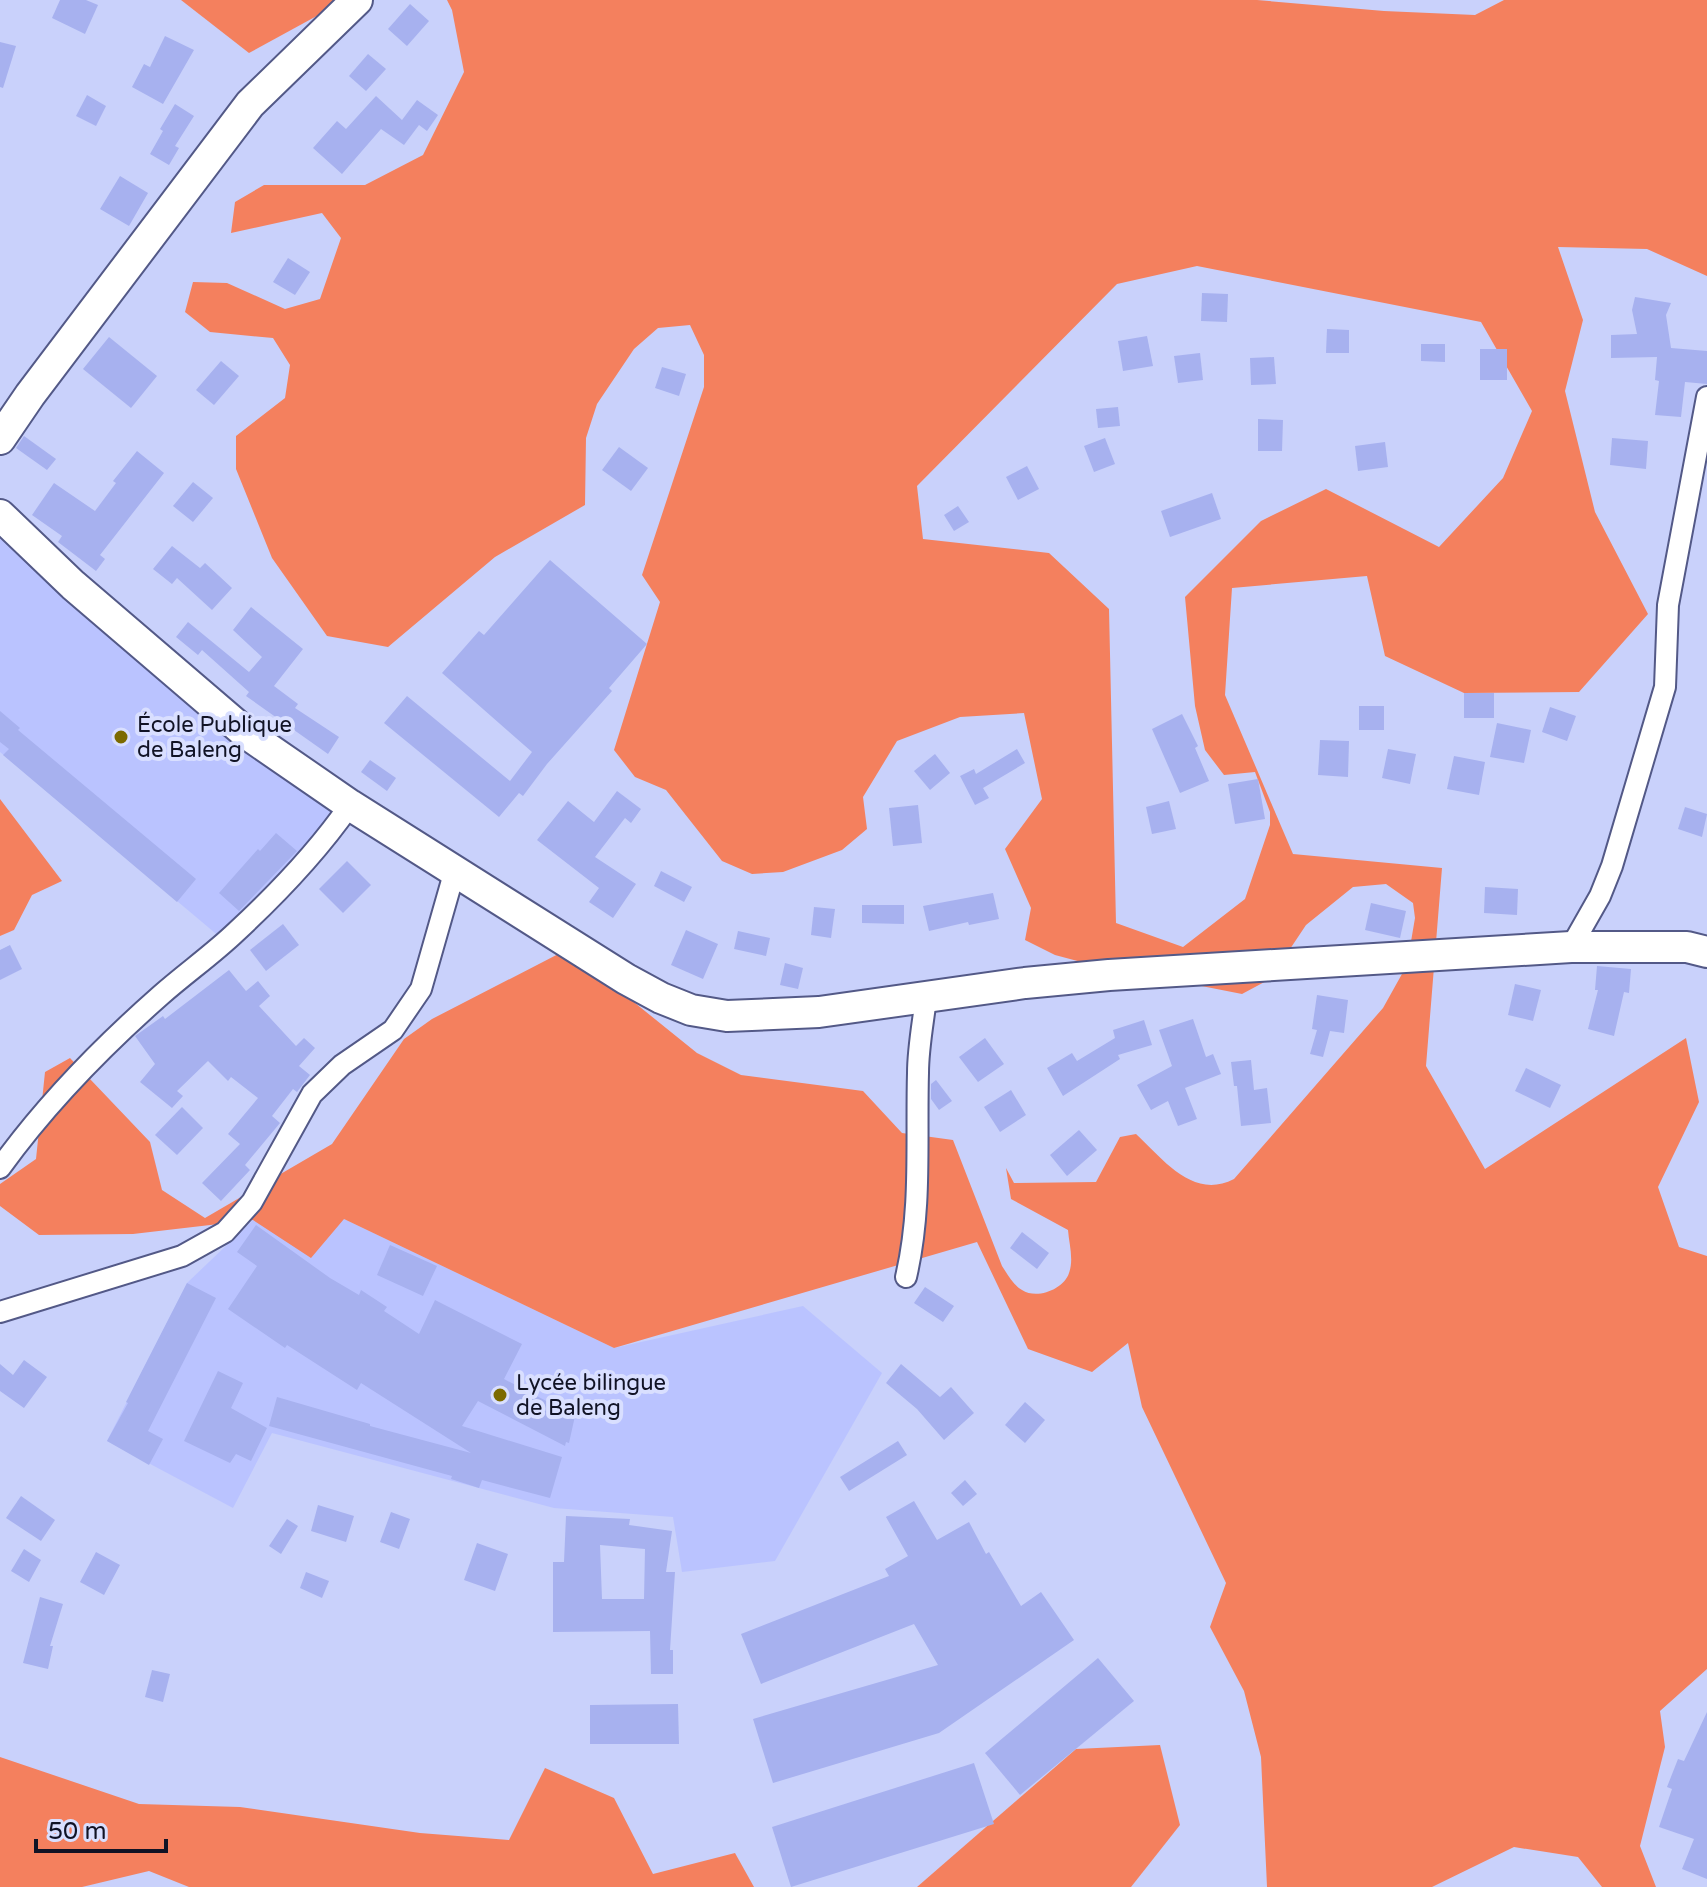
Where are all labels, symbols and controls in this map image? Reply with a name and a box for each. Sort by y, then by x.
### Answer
place label: École Publique de Baleng [137,711,292,763]
marker: École Publique de Baleng [112,728,130,746]
place label: Lycée bilingue de Baleng [516,1370,666,1421]
marker: Lycée bilingue de Baleng [491,1386,509,1404]
scale bar [36,1803,166,1853]
text: 50 m [48,1817,106,1846]

